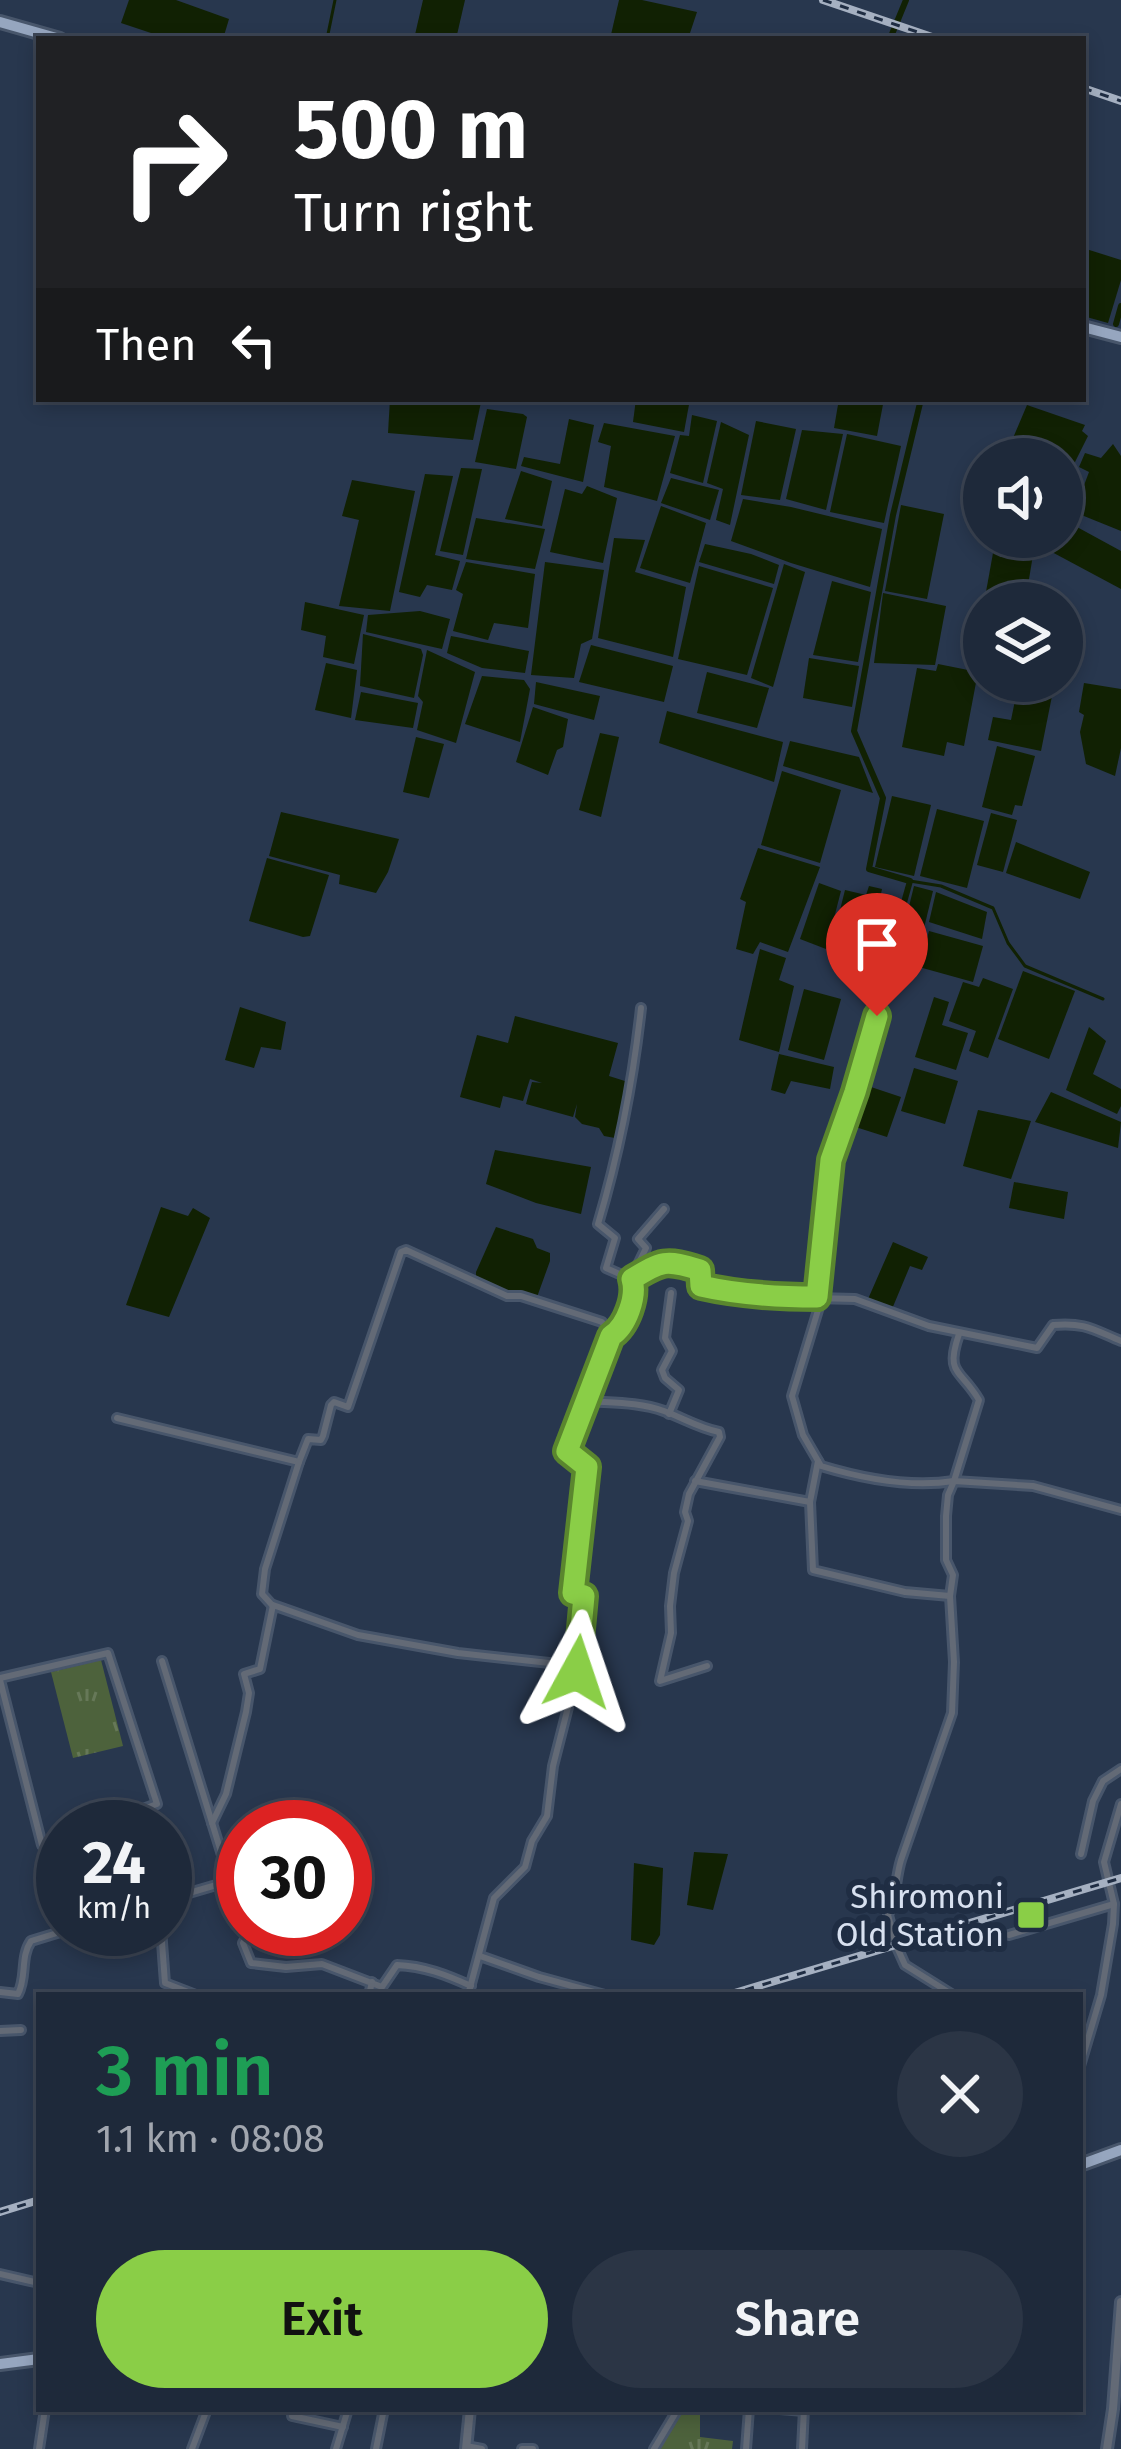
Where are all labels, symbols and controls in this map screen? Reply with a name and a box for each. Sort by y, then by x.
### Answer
text: 500 m [294,79,528,180]
icon: right [96,84,252,240]
text: Turn right [294,181,533,245]
icon: left [221,312,287,378]
text: Then [96,318,197,372]
map controls [963,438,1083,702]
button: sound [963,438,1083,558]
button: layers [963,582,1083,702]
pin [826,893,928,1016]
icon: arrive [844,911,910,977]
position arrow [514,1609,640,1735]
speed limit sign: 30 [216,1800,372,1956]
text: 24 [82,1827,146,1899]
place label: Shiromoni Old Station [836,1877,1004,1955]
text: km/h [77,1890,151,1926]
marker: Shiromoni Old Station [1015,1899,1047,1931]
text: 3 min [96,2028,274,2114]
button: close [897,2031,1023,2157]
text: 1.1 km · 08:08 [96,2116,325,2162]
button: Exit [96,2250,548,2388]
button: Share [572,2250,1023,2388]

